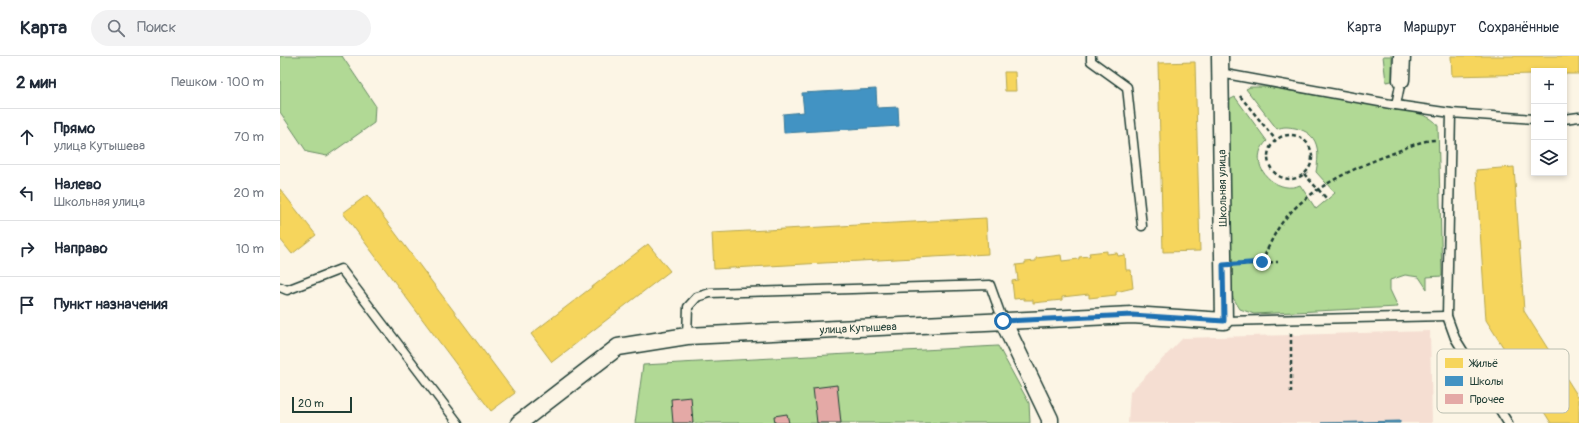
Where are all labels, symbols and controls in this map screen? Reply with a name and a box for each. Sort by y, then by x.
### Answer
search box [91,10,371,46]
text: Карта [20,16,67,40]
icon: search [105,17,127,39]
text: Поиск [137,18,176,37]
text: Карта [1347,19,1382,36]
text: Маршрут [1404,19,1456,36]
text: Сохранённые [1478,19,1559,36]
map controls [1531,68,1567,176]
button: + [1531,68,1567,104]
text: 2 мин [16,72,56,93]
text: Пешком · 100 m [171,74,264,90]
button: − [1531,104,1567,140]
text: Прямо [54,119,95,138]
icon: ahead [16,126,38,148]
text: 70 m [234,129,264,145]
text: улица Кутышева [54,138,145,154]
button: layers [1531,140,1567,176]
street label: Школьная улица [1215,149,1230,227]
text: Налево [54,175,101,194]
icon: left [16,182,38,204]
text: 20 m [233,185,264,201]
text: Школьная улица [54,194,145,210]
icon: right [16,238,38,260]
text: Направо [54,239,108,258]
text: 10 m [236,241,264,257]
route end [1253,253,1271,271]
icon: arrive [16,294,38,316]
text: Пункт назначения [54,295,168,314]
route start [994,312,1012,330]
street label: улица Кутышева [818,320,897,337]
legend [1437,349,1569,413]
text: Жильё [1468,357,1498,370]
text: Школы [1470,375,1503,388]
text: Прочее [1470,393,1505,406]
scale bar [292,395,352,414]
text: 20 m [298,397,324,410]

